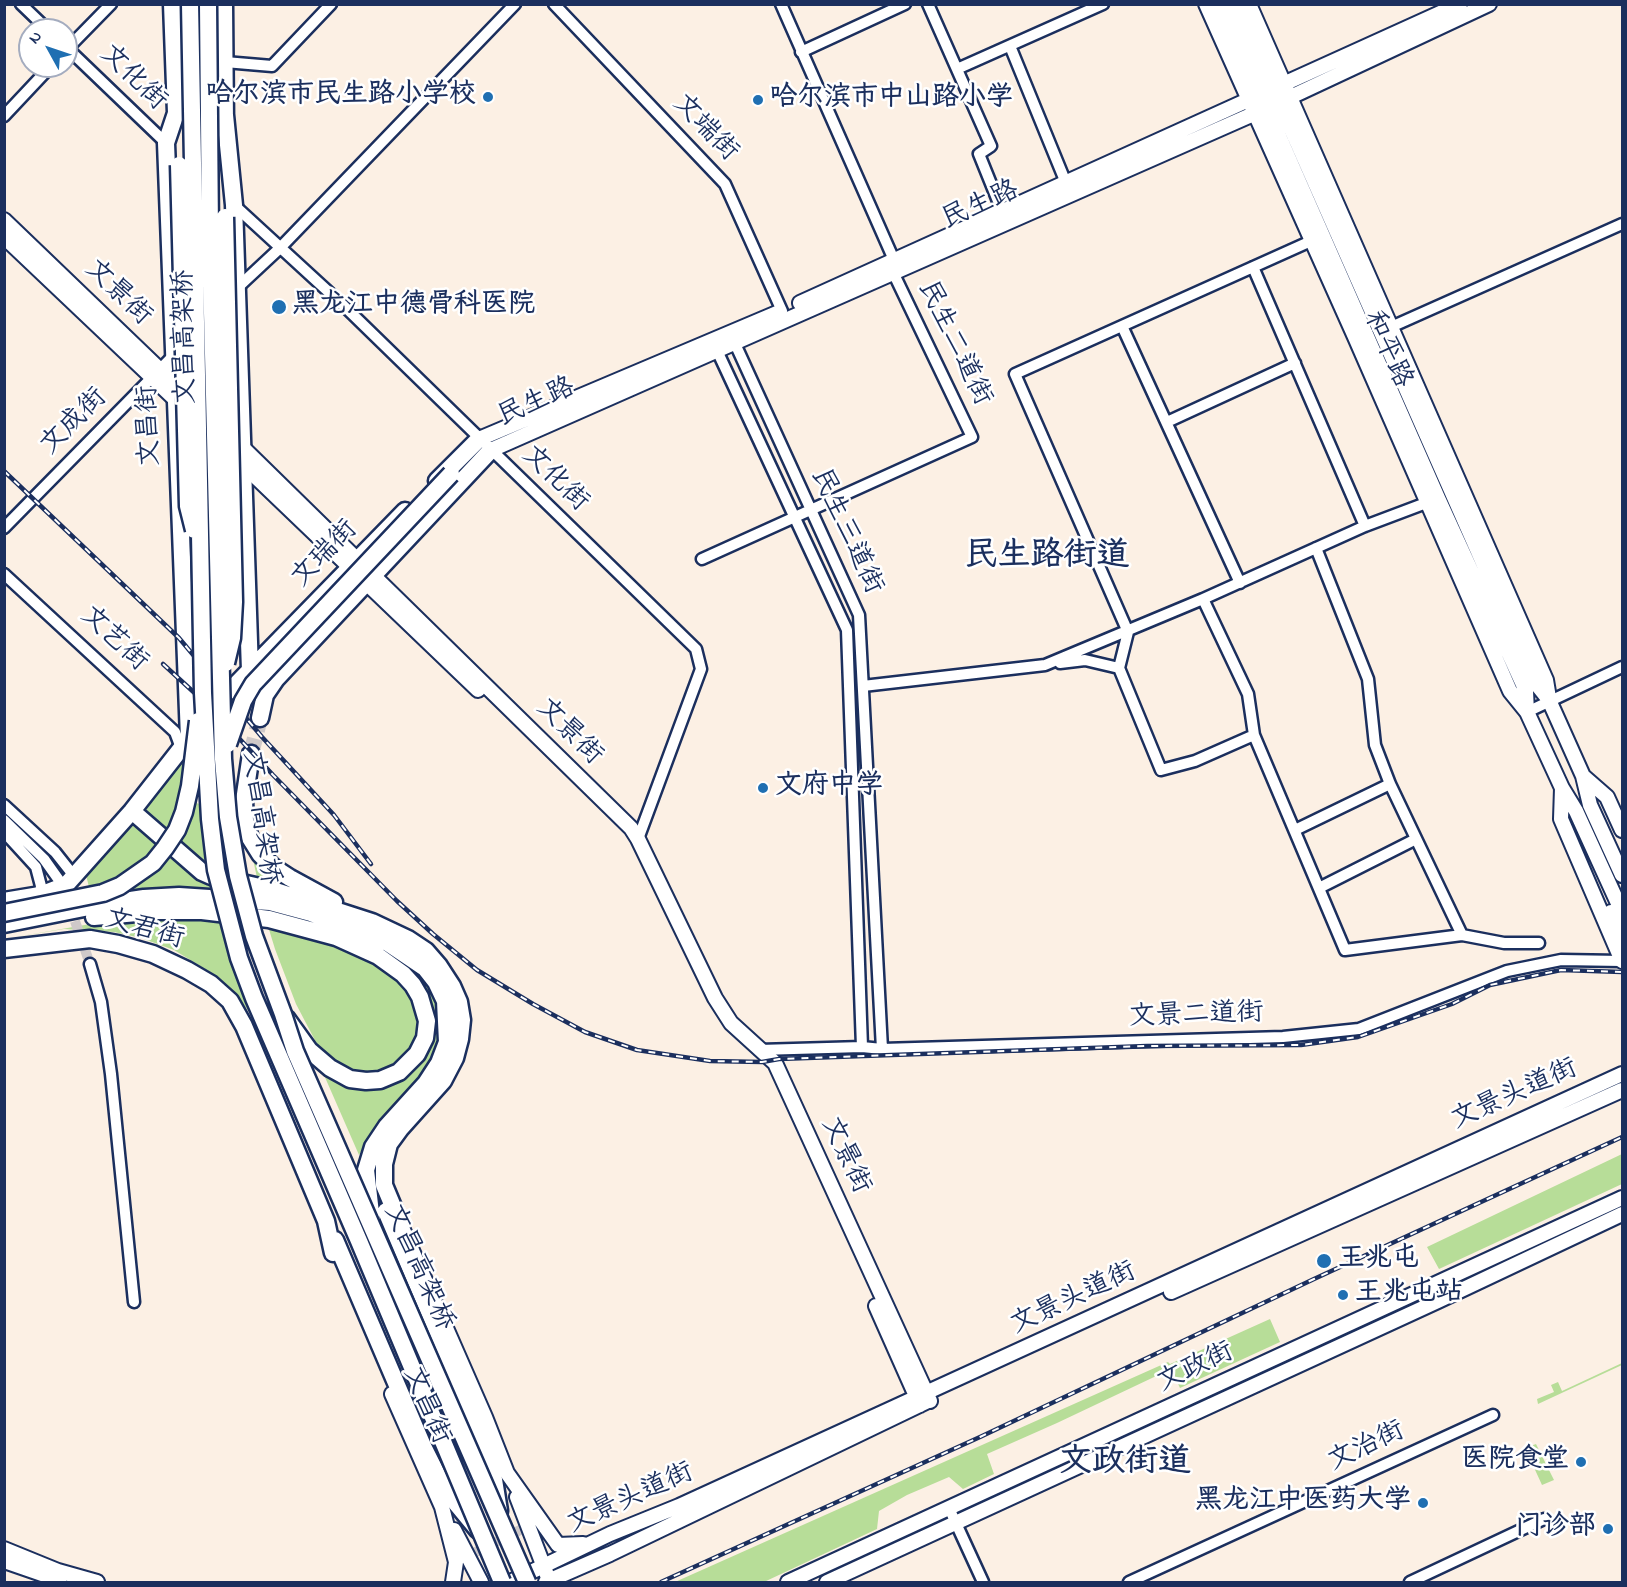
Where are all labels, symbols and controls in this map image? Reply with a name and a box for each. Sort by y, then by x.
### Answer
north arrow [18,18,78,78]
text: N [23,26,48,50]
street label: 文化街 [92,39,172,119]
place label: 哈尔滨市民生路小学校 [206,81,476,113]
place label: 哈尔滨市中山路小学 [770,84,1013,116]
street label: 文端街 [664,89,744,169]
marker: 哈尔滨市民生路小学校 [481,90,495,104]
marker: 哈尔滨市中山路小学 [751,93,765,107]
street label: 民生路 [937,176,1025,238]
street label: 文景街 [77,254,157,334]
street label: 文昌高架桥 [170,269,204,405]
street label: 民生二道街 [909,276,997,412]
place label: 黑龙江中德骨科医院 [292,291,535,323]
marker: 黑龙江中德骨科医院 [270,298,288,316]
street label: 和平路 [1355,306,1417,394]
street label: 民生路 [493,373,581,435]
street label: 文成街 [35,383,115,463]
street label: 文昌街 [133,385,169,467]
street label: 文化街 [514,440,594,520]
street label: 民生三道街 [802,464,888,600]
street label: 文瑞街 [286,515,366,595]
district label: 民生路街道 [965,539,1129,579]
street label: 文艺街 [72,601,154,679]
street label: 文景街 [528,693,608,773]
street label: 文昌高架桥 [234,749,284,887]
place label: 文府中学 [775,772,883,804]
marker: 文府中学 [756,781,770,795]
street label: 文君街 [101,904,187,958]
street label: 文景二道街 [1128,998,1264,1036]
street label: 文景头道街 [1447,1054,1583,1138]
street label: 文景街 [812,1112,876,1200]
street label: 文昌高架桥 [375,1200,459,1336]
place label: 王兆屯 [1338,1245,1419,1277]
marker: 王兆屯 [1315,1252,1333,1270]
street label: 文景头道街 [1006,1257,1142,1343]
place label: 王兆屯站 [1355,1279,1463,1311]
marker: 王兆屯站 [1336,1288,1350,1302]
street label: 文政街 [1152,1337,1240,1401]
street label: 文昌街 [394,1362,456,1450]
street label: 文治街 [1323,1416,1411,1480]
district label: 文政街道 [1059,1445,1191,1485]
place label: 医院食堂 [1461,1446,1569,1478]
marker: 医院食堂 [1574,1455,1588,1469]
street label: 文景头道街 [563,1458,699,1542]
place label: 黑龙江中医药大学 [1195,1487,1411,1519]
marker: 黑龙江中医药大学 [1416,1496,1430,1510]
place label: 门诊部 [1515,1513,1596,1545]
marker: 门诊部 [1601,1522,1615,1536]

